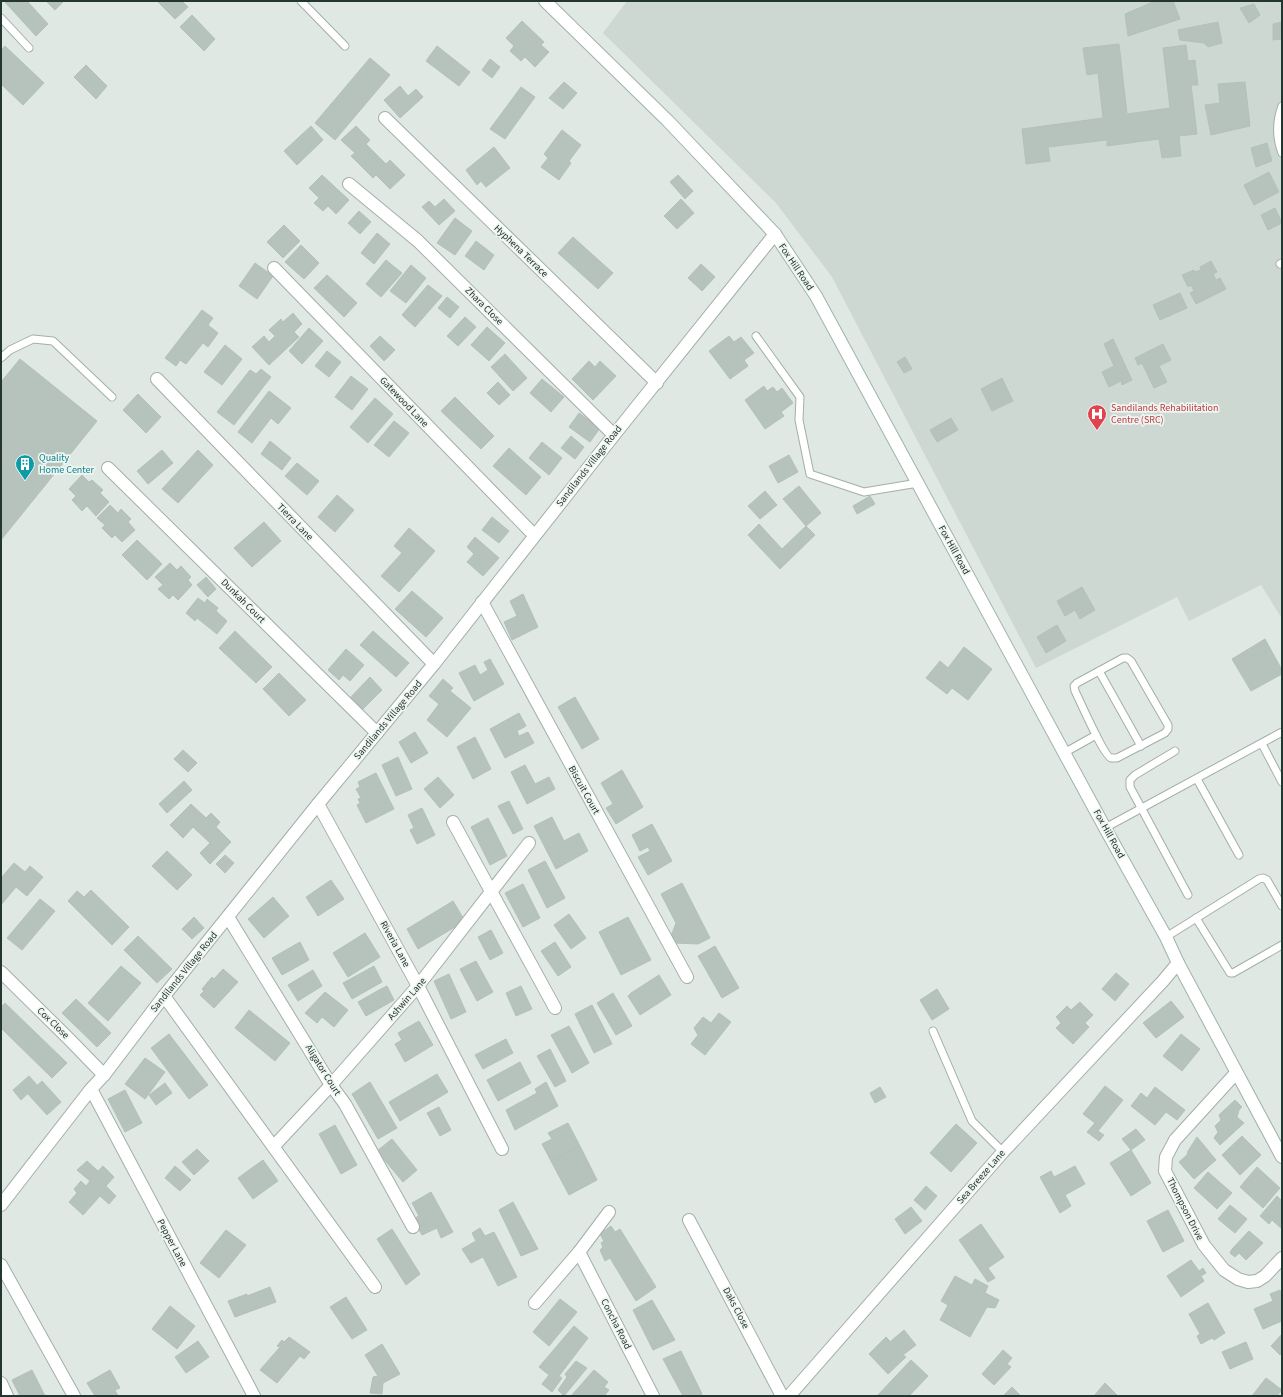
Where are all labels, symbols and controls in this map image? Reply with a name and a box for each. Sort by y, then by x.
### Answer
street label: Hyphena Terrace [491,222,551,280]
street label: Fox Hill Road [775,241,817,293]
street label: Zhara Close [462,284,506,328]
street label: Gatewood Lane [376,374,432,430]
place label: Sandilands Rehabilitation Centre (SRC) [1111,401,1219,427]
hospital icon: Sandilands Rehabilitation Centre (SRC) [1086,403,1108,431]
street label: Sandilands Village Road [553,422,625,510]
place label: Quality Home Center [39,451,95,477]
building icon: Quality Home Center [14,453,36,481]
street label: Tierra Lane [274,500,316,544]
street label: Fox Hill Road [935,523,973,577]
street label: Dunkah Court [218,576,269,627]
street label: Sandilands Village Road [351,677,425,763]
street label: Biscuit Court [565,763,603,817]
street label: Fox Hill Road [1090,807,1128,861]
street label: Riveria Lane [377,918,414,970]
street label: Sandilands Village Road [147,929,221,1015]
street label: Ashwin Lane [384,974,430,1023]
street label: Cox Close [34,1004,72,1042]
street label: Aligator Court [302,1042,345,1099]
street label: Sea Breeze Lane [953,1147,1009,1207]
street label: Thompson Drive [1163,1175,1207,1243]
street label: Pepper Lane [154,1217,190,1269]
street label: Daks Close [719,1285,753,1331]
street label: Concha Road [597,1296,635,1352]

